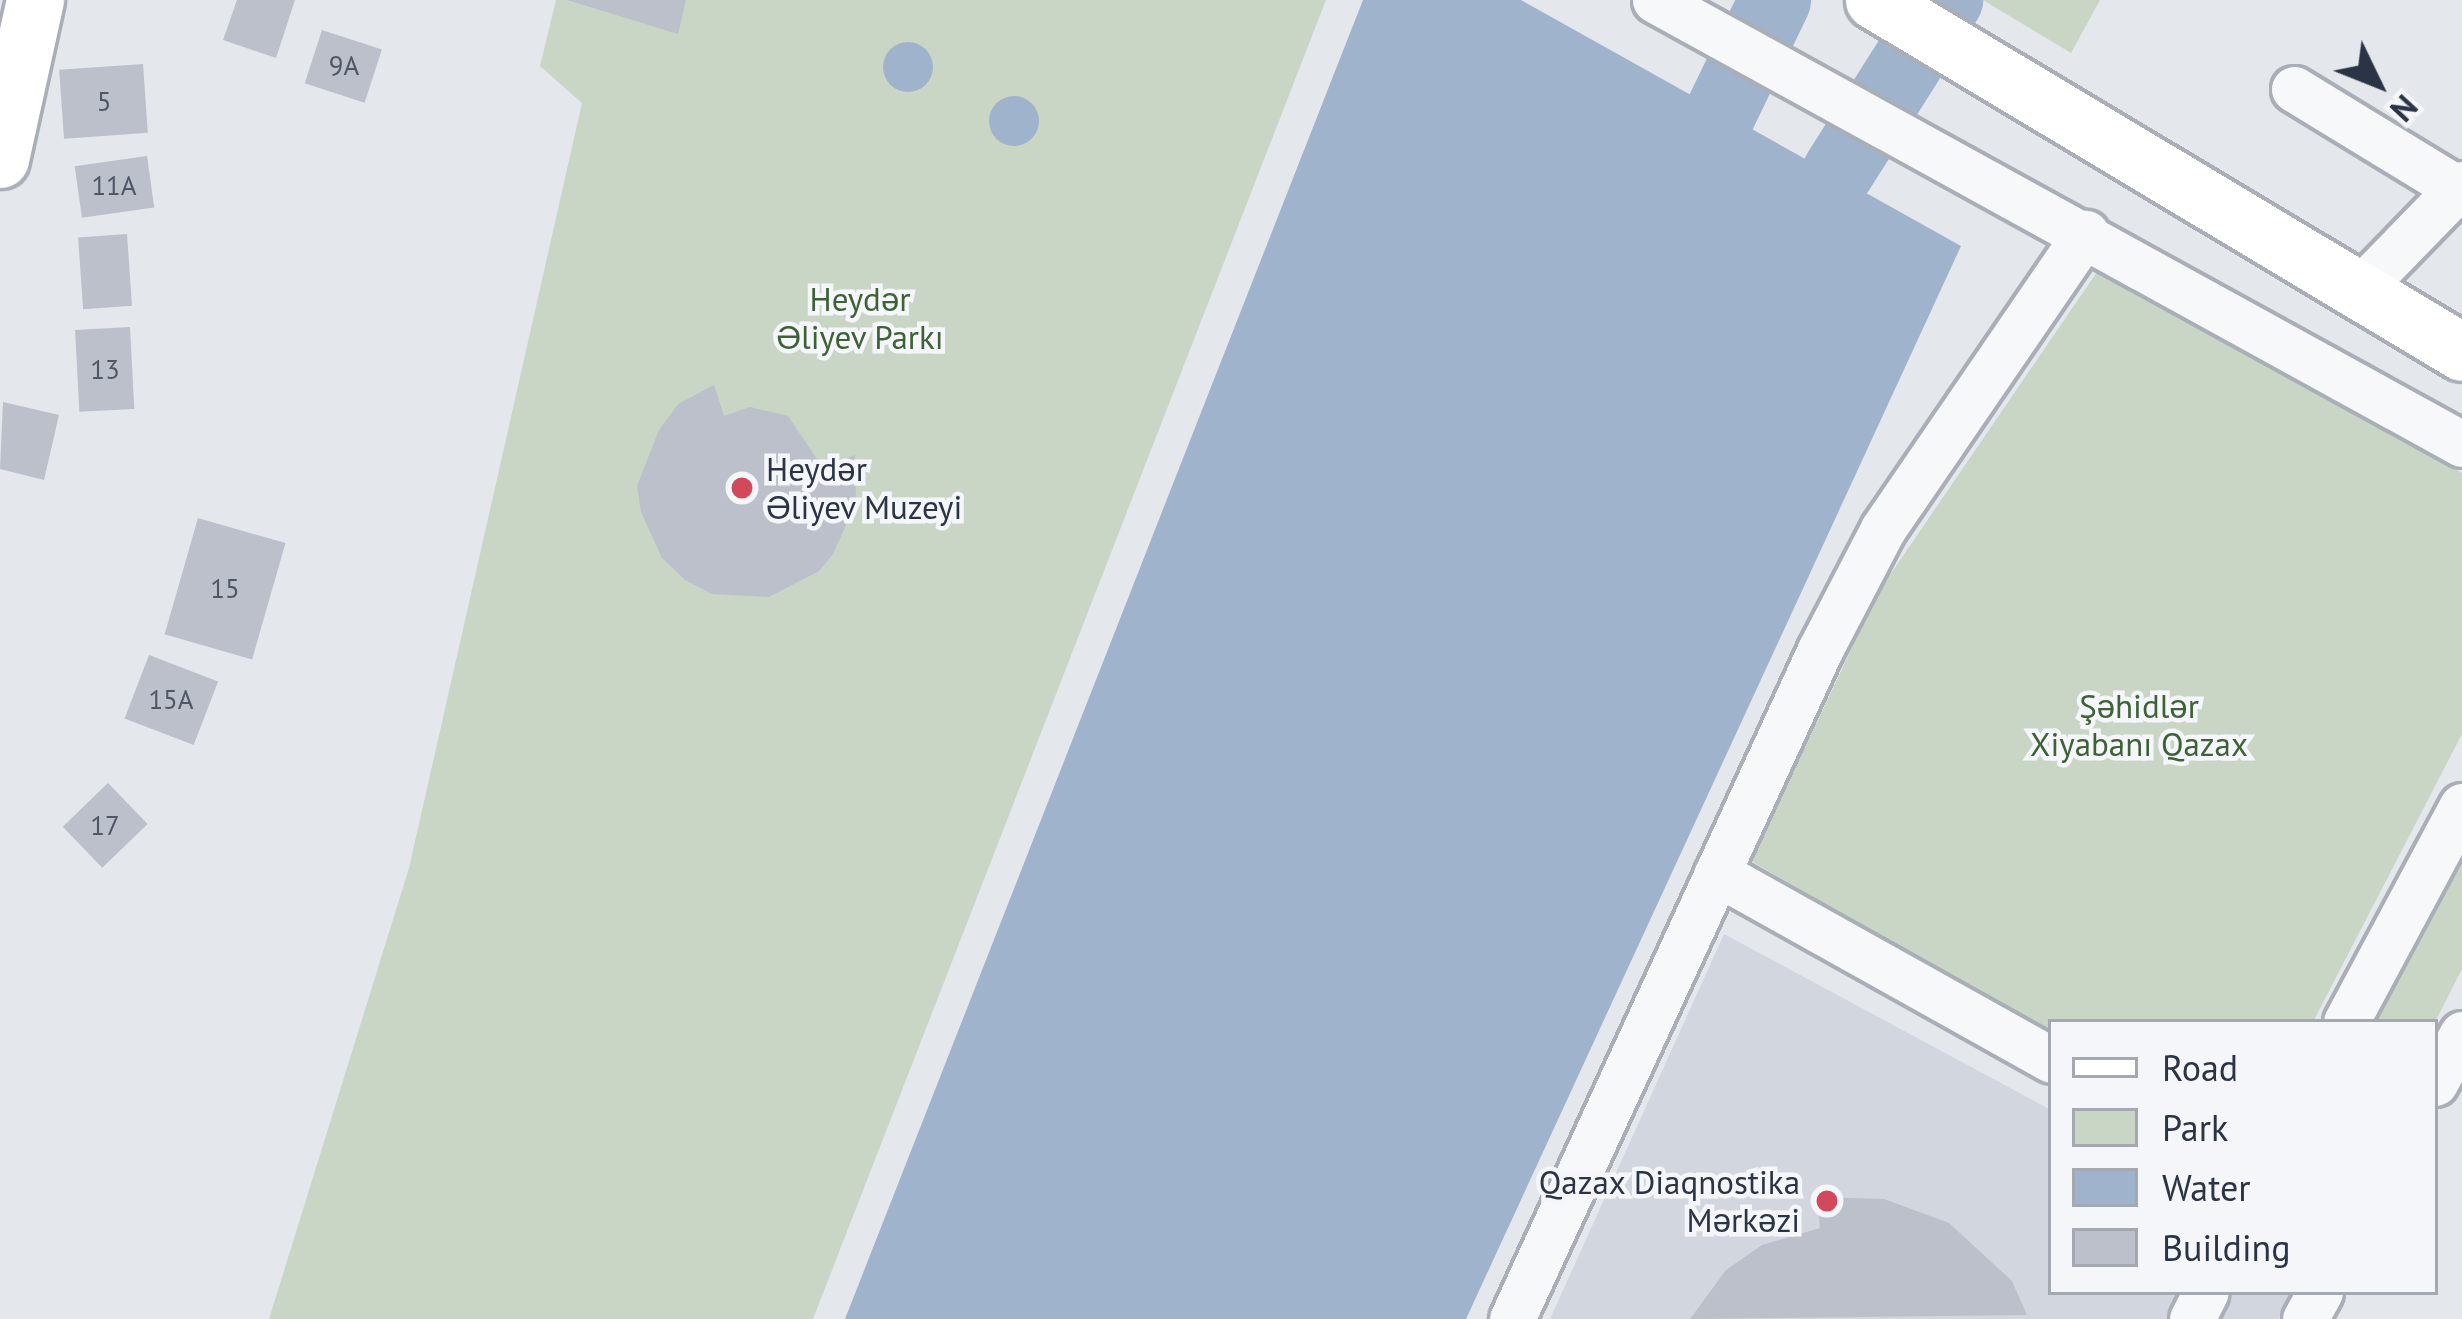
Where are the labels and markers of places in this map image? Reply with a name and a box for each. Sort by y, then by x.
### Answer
place label: Heydər Əliyev Muzeyi [766,449,963,527]
marker: Heydər Əliyev Muzeyi [729,475,755,501]
place label: Qazax Diaqnostika Mərkəzi [1538,1162,1800,1240]
marker: Qazax Diaqnostika Mərkəzi [1811,1185,1843,1217]

